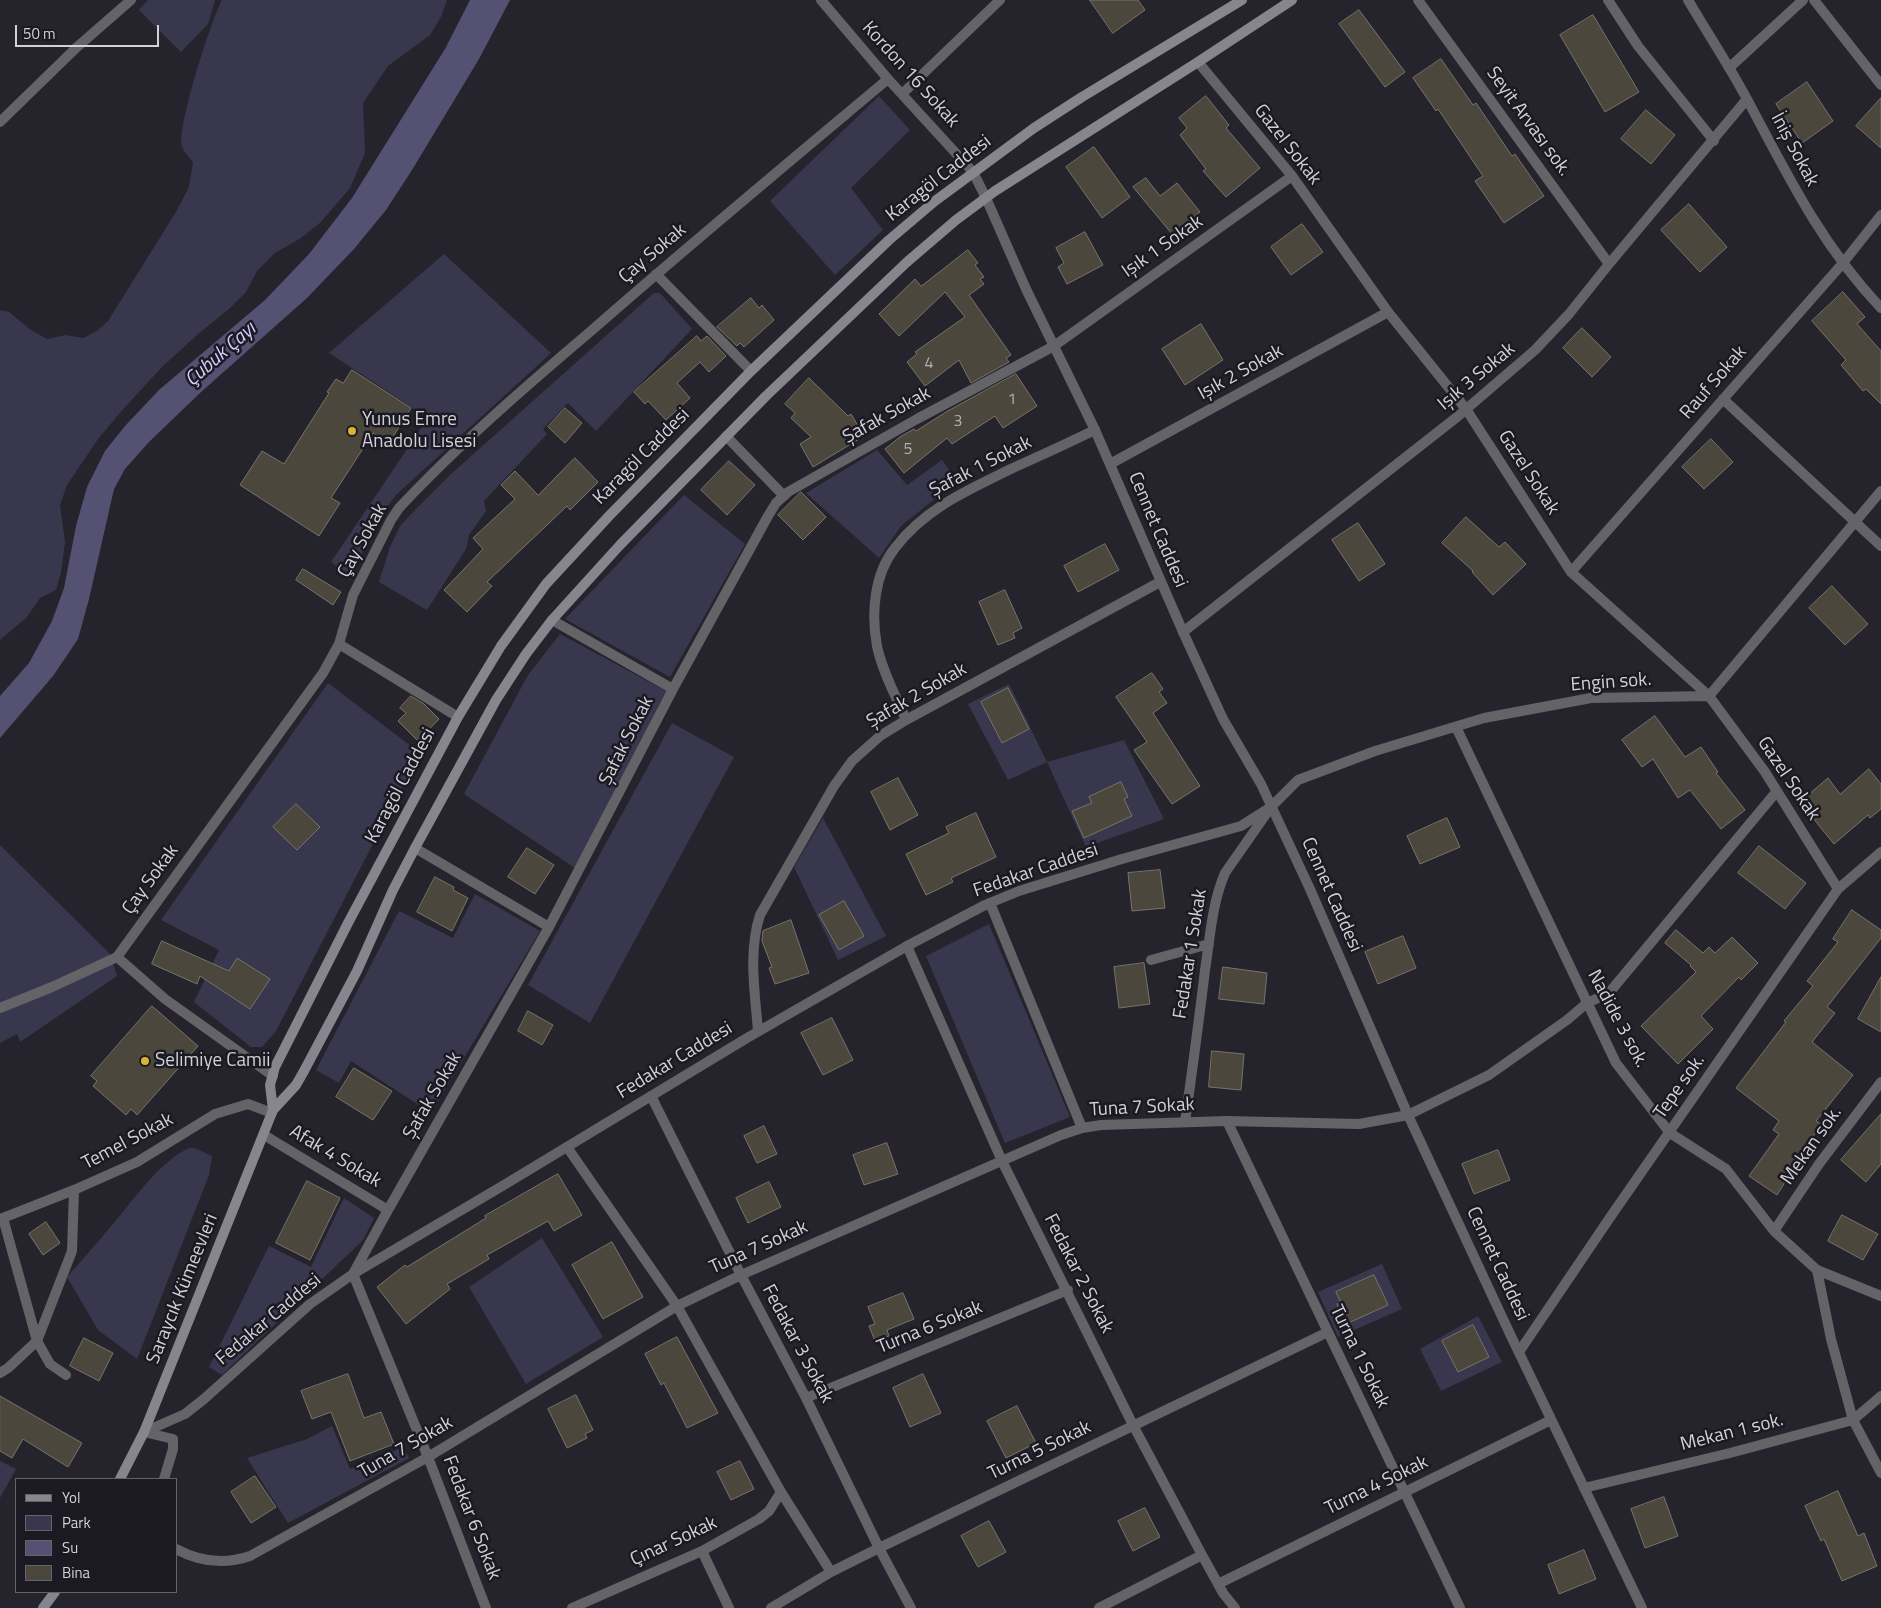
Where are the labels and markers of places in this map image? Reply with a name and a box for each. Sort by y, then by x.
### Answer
place label: Yunus Emre Anadolu Lisesi [362,409,476,453]
marker: Yunus Emre Anadolu Lisesi [346,425,358,437]
place label: Selimiye Camii [155,1050,270,1072]
marker: Selimiye Camii [139,1055,151,1067]

